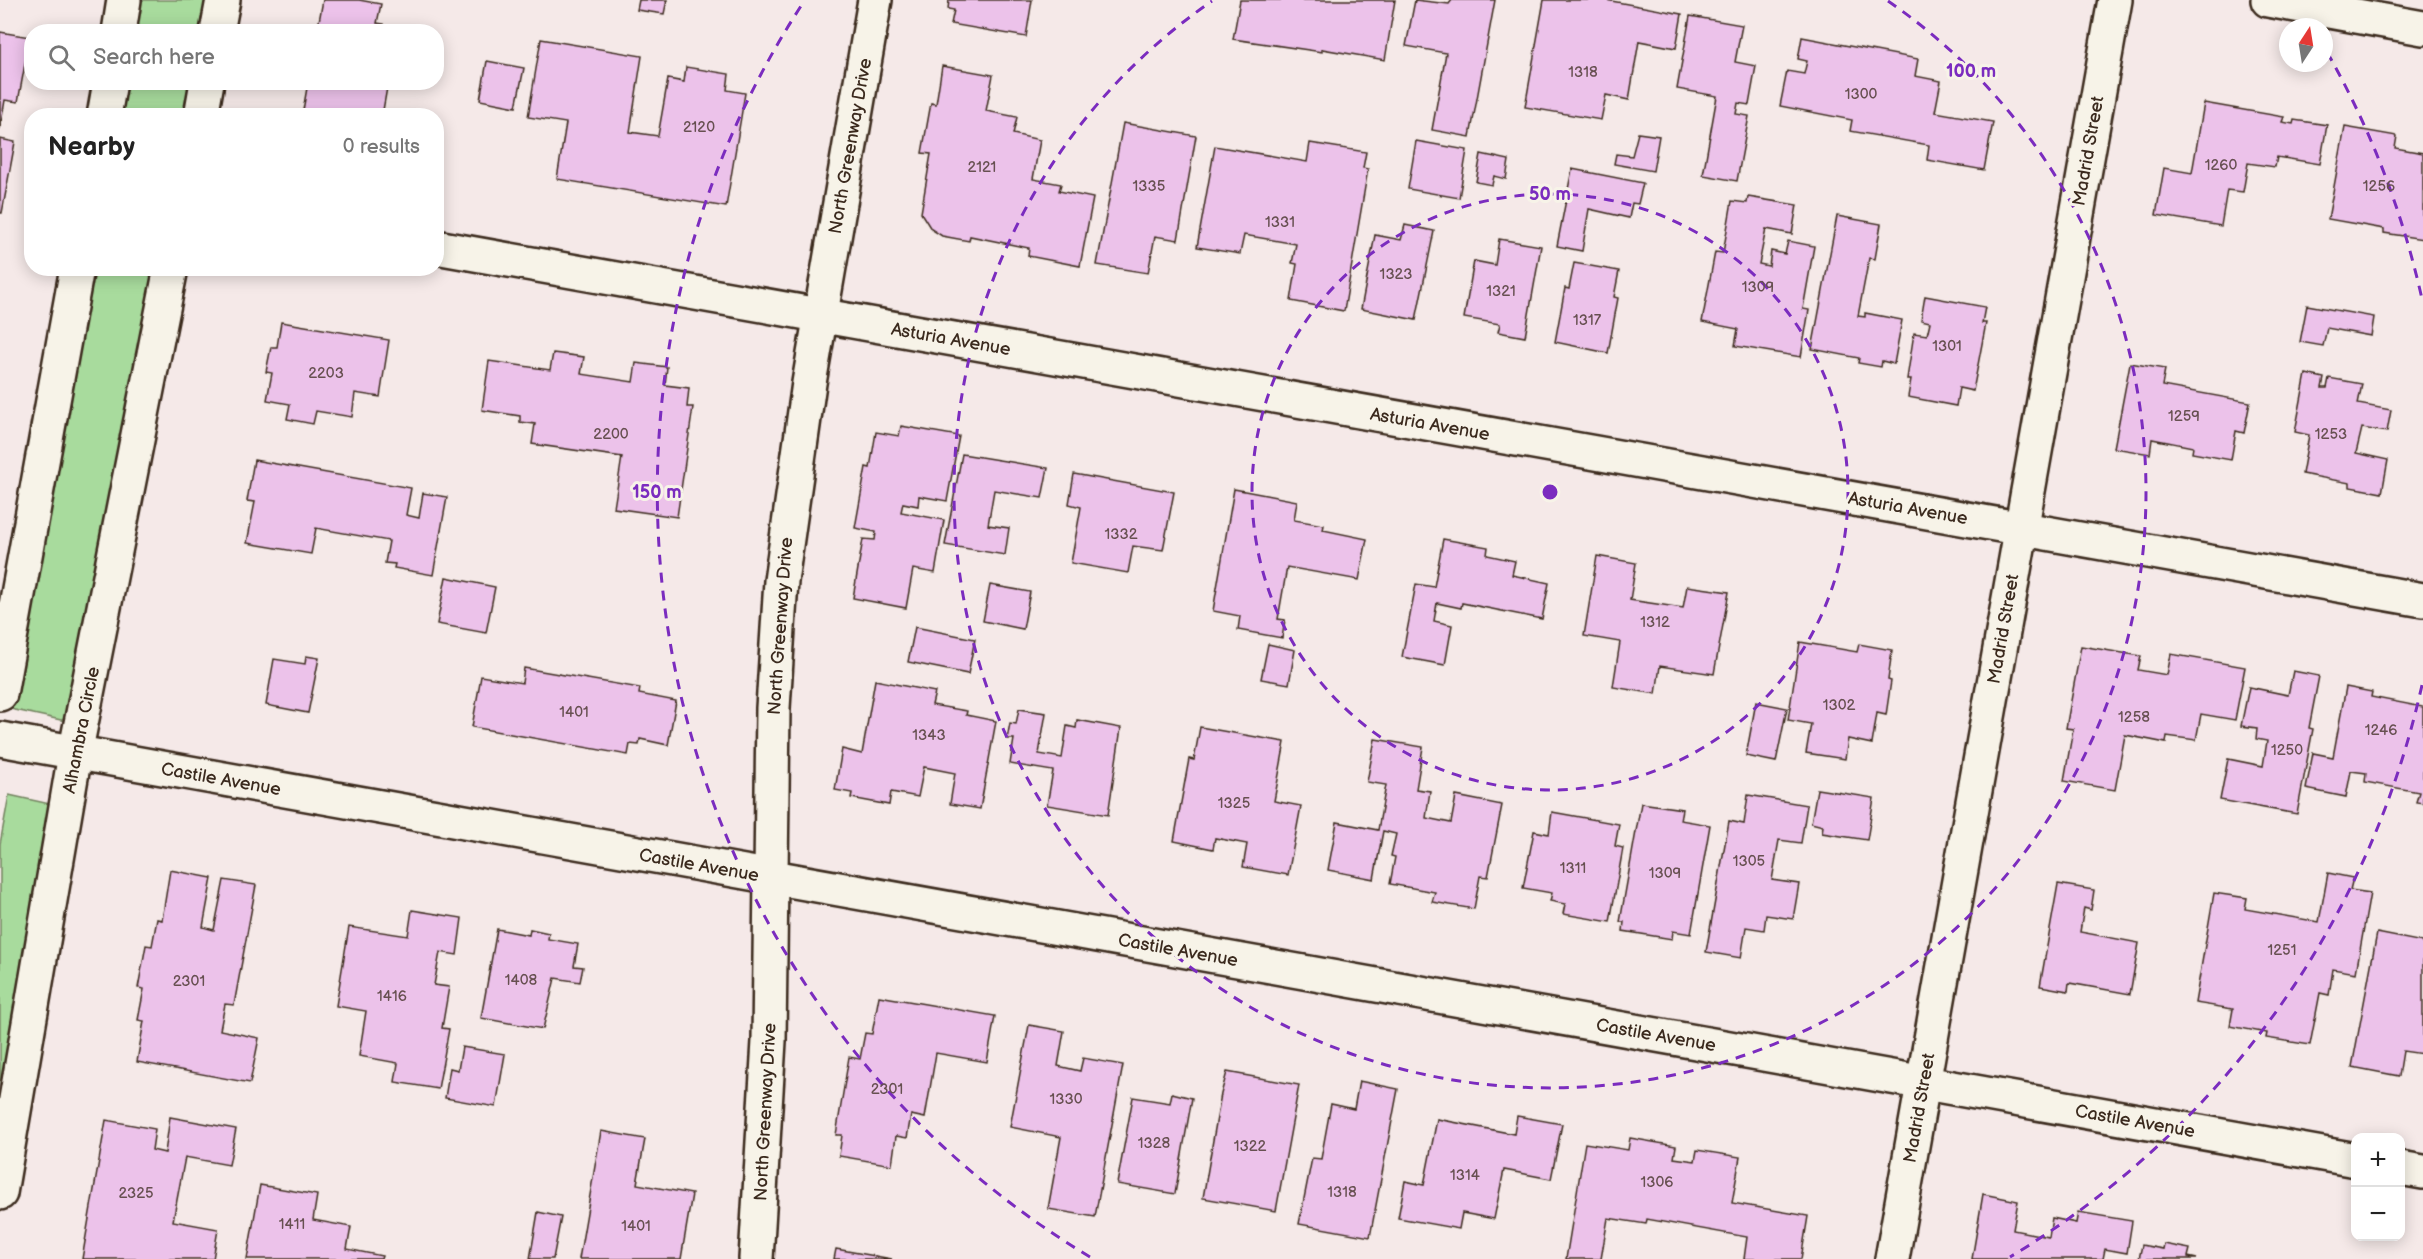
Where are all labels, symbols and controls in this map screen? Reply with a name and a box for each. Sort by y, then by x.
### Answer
north arrow [2279,18,2333,72]
search box [24,24,444,90]
icon: search [45,41,78,74]
text: Search here [93,44,215,71]
street label: North Greenway Drive [825,56,876,236]
text: 100 m [1946,61,1996,82]
house number: 1318 [1568,63,1598,82]
house number: 1300 [1845,85,1878,104]
street label: Madrid Street [2069,94,2109,208]
house number: 2120 [683,118,715,137]
text: Nearby [48,132,135,163]
text: 0 results [343,135,420,159]
house number: 1260 [2205,156,2237,175]
house number: 2121 [968,158,996,177]
house number: 1335 [1133,177,1165,196]
house number: 1256 [2363,177,2395,196]
text: 50 m [1529,184,1571,205]
house number: 1331 [1265,213,1295,232]
house number: 1323 [1380,265,1412,284]
house number: 1309 [1742,278,1774,297]
house number: 1321 [1486,282,1516,301]
house number: 1317 [1573,311,1602,330]
street label: Asturia Avenue [890,319,1013,360]
house number: 1301 [1932,337,1962,356]
house number: 2203 [308,364,344,383]
street label: Asturia Avenue [1369,404,1492,445]
house number: 1259 [2168,407,2200,426]
house number: 2200 [593,425,629,444]
house number: 1253 [2315,425,2347,444]
text: 150 m [632,482,682,503]
centre of rings [1540,482,1560,502]
street label: Asturia Avenue [1847,488,1970,529]
house number: 1332 [1104,525,1138,544]
street label: North Greenway Drive [764,536,797,716]
street label: Madrid Street [1984,572,2024,686]
house number: 1312 [1640,613,1670,632]
street label: Alhambra Circle [59,665,104,795]
house number: 1302 [1823,696,1855,715]
house number: 1401 [559,703,589,722]
house number: 1258 [2118,708,2150,727]
house number: 1246 [2365,721,2397,740]
house number: 1343 [912,726,946,745]
house number: 1250 [2271,741,2303,760]
street label: Castile Avenue [159,759,283,800]
house number: 1325 [1218,794,1250,813]
street label: Castile Avenue [637,845,761,886]
house number: 1305 [1733,852,1765,871]
house number: 1311 [1560,859,1586,878]
house number: 1309 [1649,864,1681,883]
street label: Castile Avenue [1116,930,1240,971]
house number: 1251 [2267,941,2297,960]
house number: 1408 [505,971,538,990]
house number: 2301 [173,972,205,991]
house number: 1416 [377,987,407,1006]
street label: Castile Avenue [1594,1015,1718,1056]
street label: North Greenway Drive [750,1022,781,1201]
street label: Madrid Street [1900,1051,1940,1165]
house number: 2301 [871,1080,903,1099]
house number: 1330 [1049,1090,1083,1109]
street label: Castile Avenue [2073,1101,2197,1142]
map controls [2351,1133,2405,1241]
button: + [2351,1133,2405,1187]
house number: 1328 [1138,1134,1171,1153]
house number: 1322 [1234,1137,1267,1156]
house number: 1314 [1450,1166,1480,1185]
house number: 1306 [1640,1173,1674,1192]
house number: 1318 [1327,1183,1357,1202]
house number: 2325 [118,1184,154,1203]
button: − [2351,1187,2405,1241]
house number: 1411 [279,1215,305,1234]
house number: 1401 [621,1217,651,1236]

